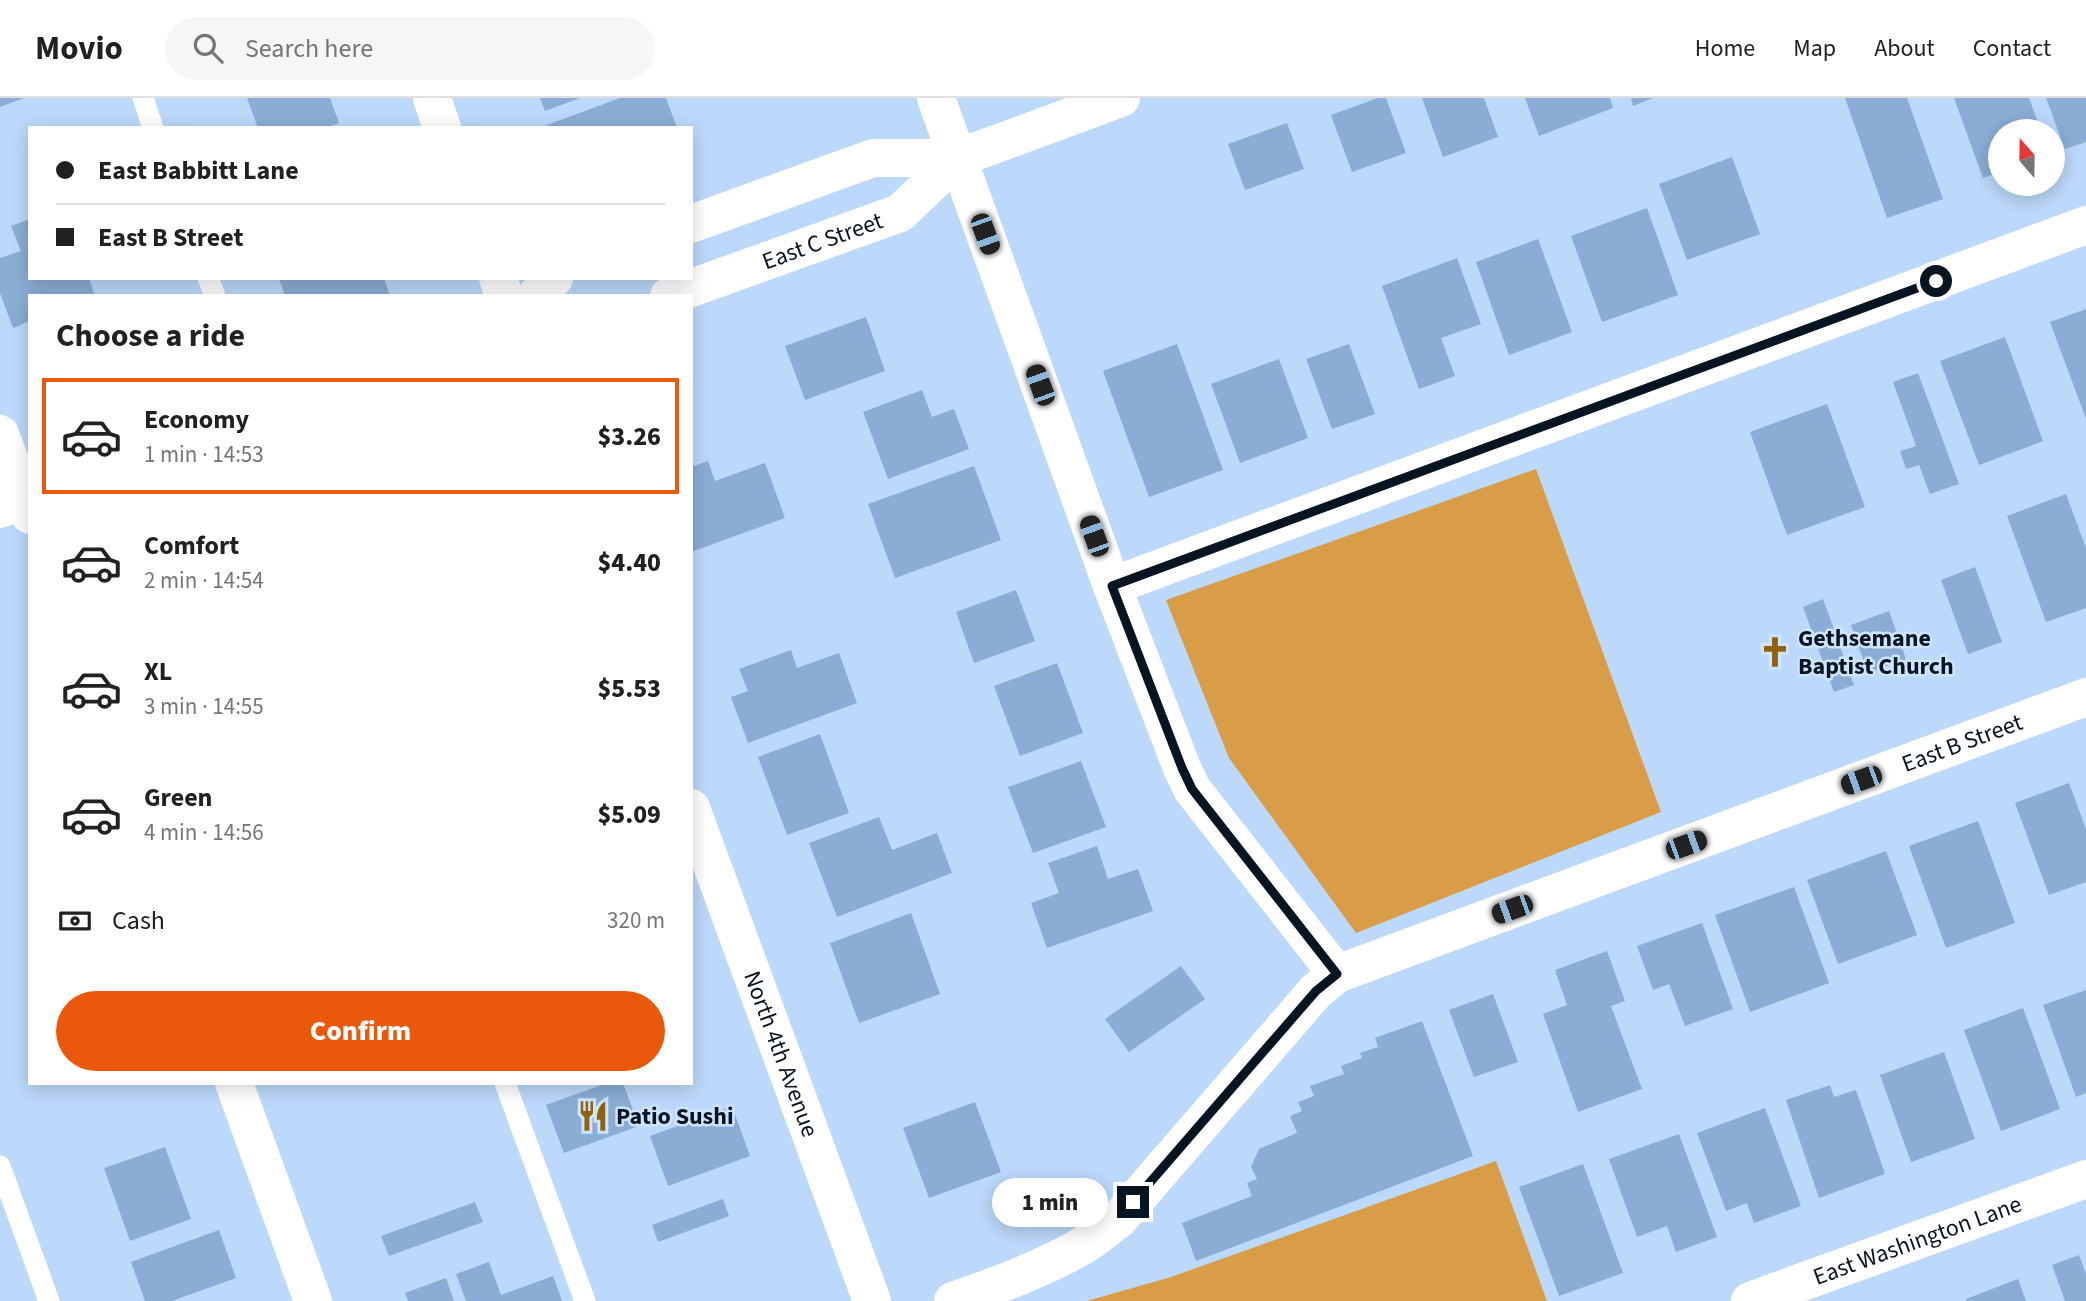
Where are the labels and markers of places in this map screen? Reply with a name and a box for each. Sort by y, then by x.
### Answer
place label: Gethsemane Baptist Church [1798,621,1954,684]
church icon: Gethsemane Baptist Church [1758,635,1792,669]
restaurant icon: Patio Sushi [576,1099,610,1133]
place label: Patio Sushi [616,1099,734,1134]

